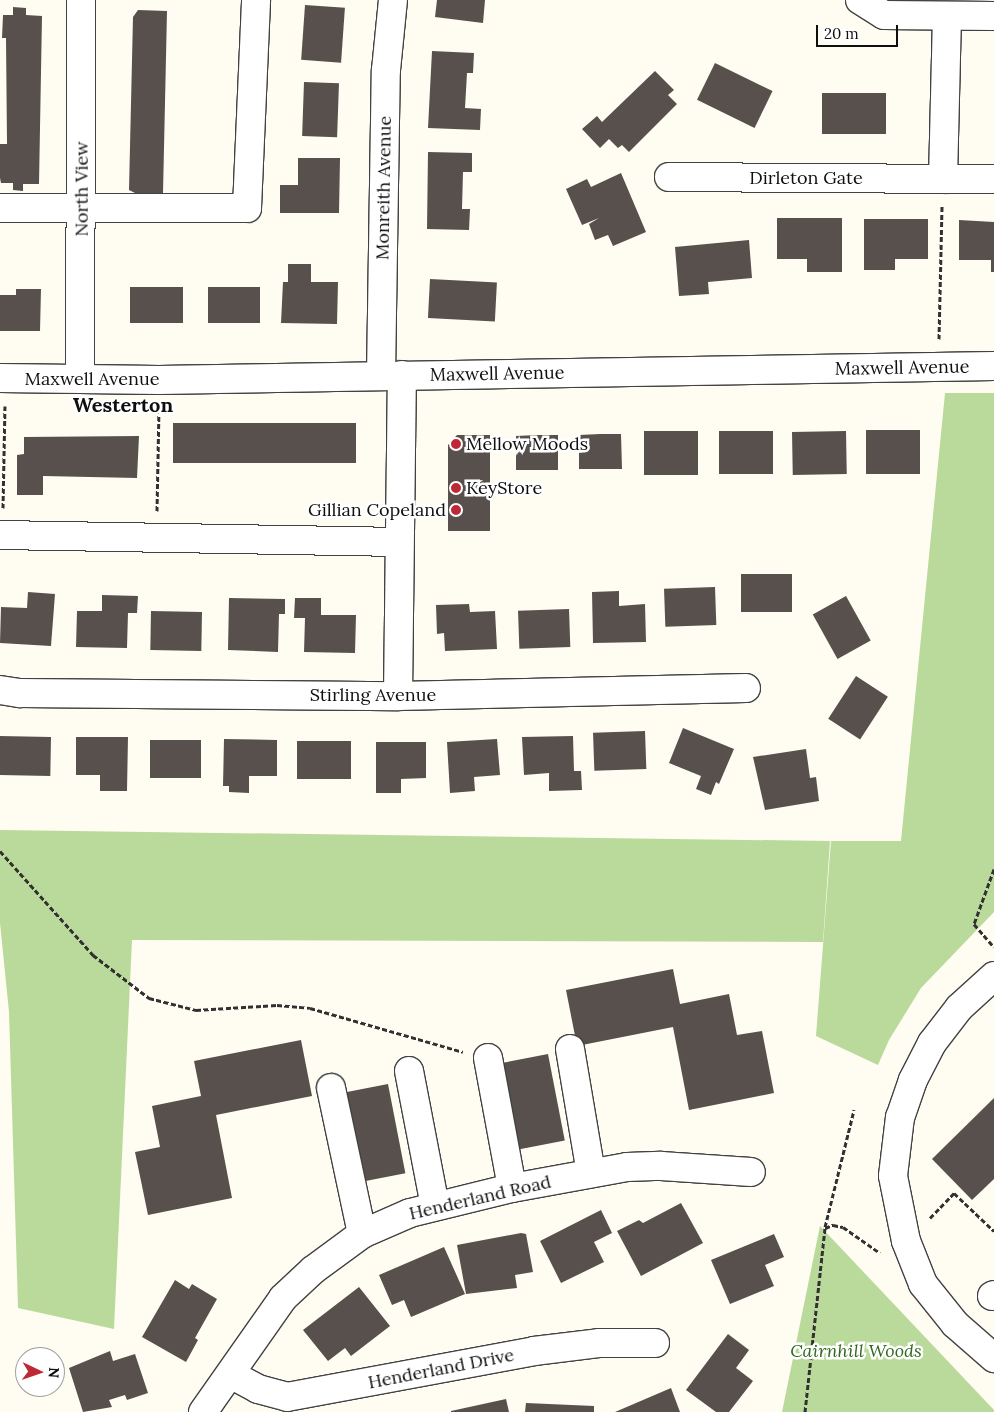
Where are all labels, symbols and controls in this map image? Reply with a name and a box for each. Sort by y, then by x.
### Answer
scale bar [819,15,902,47]
text: 20 m [824,24,859,43]
street label: Monreith Avenue [372,116,396,260]
street label: North View [71,141,93,237]
street label: Dirleton Gate [749,167,863,189]
street label: Maxwell Avenue [834,356,970,380]
street label: Maxwell Avenue [429,362,565,386]
street label: Maxwell Avenue [25,368,159,390]
district label: Westerton [73,392,173,416]
place label: Mellow Moods [466,433,588,455]
marker: Mellow Moods [450,438,462,450]
place label: KeyStore [466,477,542,499]
marker: KeyStore [450,482,462,494]
place label: Gillian Copeland [308,499,446,521]
marker: Gillian Copeland [450,504,462,516]
street label: Stirling Avenue [310,684,436,706]
street label: Henderland Road [407,1171,553,1225]
park label: Cairnhill Woods [790,1340,922,1362]
street label: Henderland Drive [366,1344,516,1394]
north arrow [15,1347,65,1397]
text: N [45,1367,63,1379]

